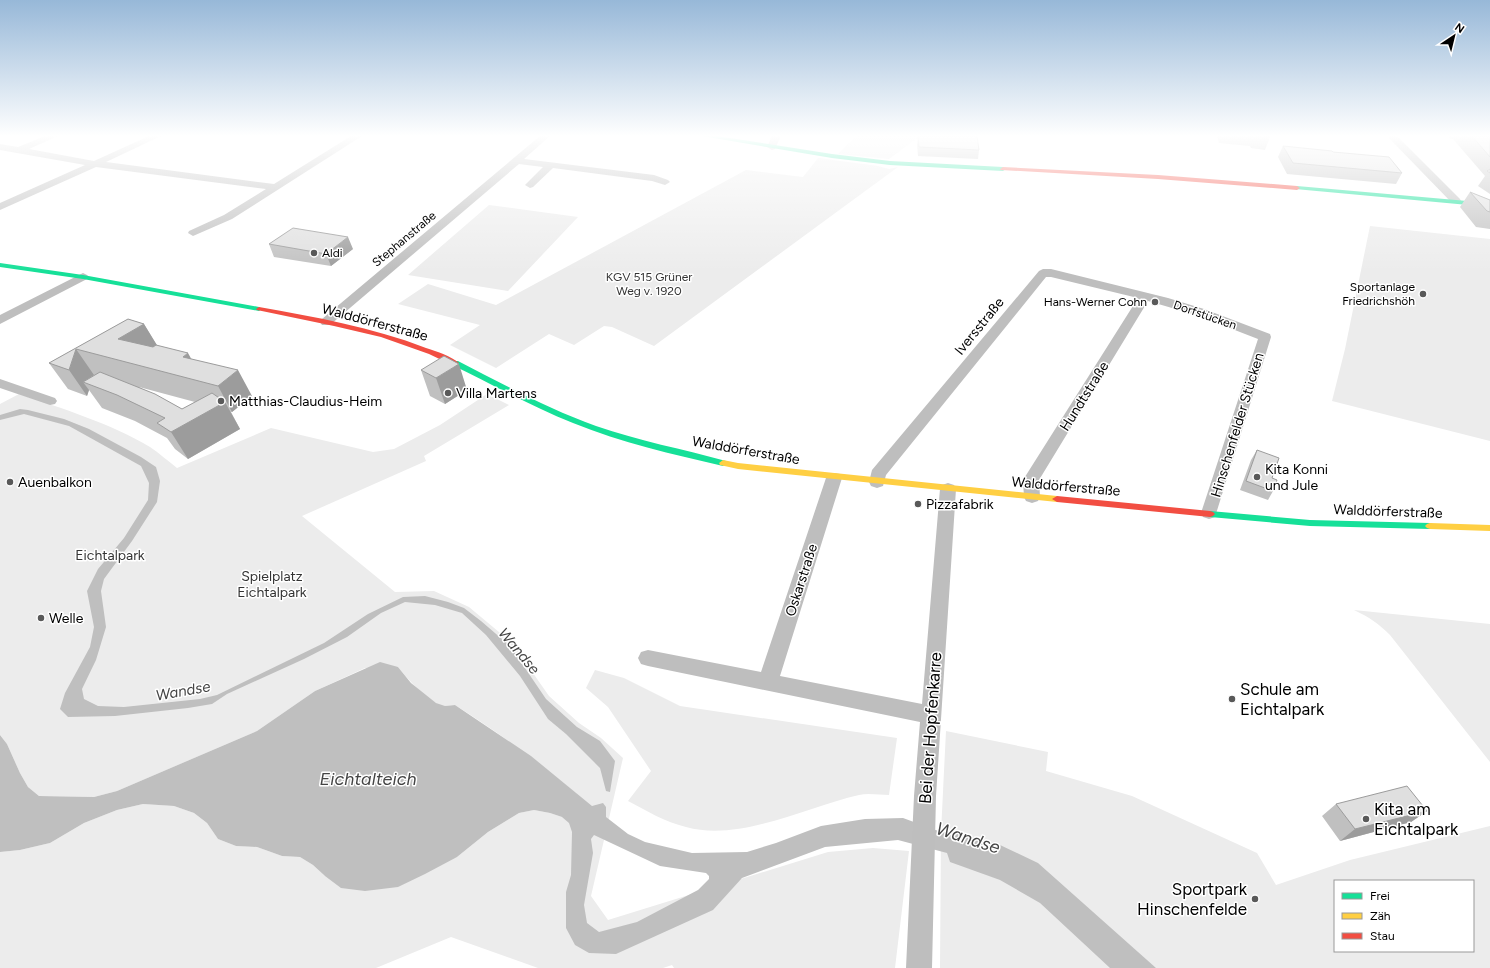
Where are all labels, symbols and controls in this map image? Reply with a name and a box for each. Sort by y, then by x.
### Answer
north arrow [1434,16,1474,56]
text: N [1452,20,1467,36]
street label: Stephanstraße [369,208,439,270]
place label: Aldi [322,246,343,260]
marker: Aldi [309,248,319,258]
park label: KGV 515 Grüner Weg v. 1920 [606,270,692,298]
place label: Sportanlage Friedrichshöh [1342,280,1415,308]
marker: Sportanlage Friedrichshöh [1418,289,1428,299]
street label: Iversstraße [951,294,1008,358]
place label: Hans-Werner Cohn [1044,295,1147,309]
marker: Hans-Werner Cohn [1150,297,1160,307]
street label: Dorfstücken [1172,298,1239,332]
street label: Walddörferstraße [320,300,430,345]
street label: Hinschenfelder Stücken [1207,351,1268,499]
street label: Hundtstraße [1056,358,1113,434]
place label: Villa Martens [456,385,537,402]
marker: Villa Martens [443,388,453,398]
place label: Matthias-Claudius-Heim [229,393,382,410]
marker: Matthias-Claudius-Heim [216,396,226,406]
street label: Walddörferstraße [691,433,801,468]
place label: Kita Konni und Jule [1265,461,1328,494]
marker: Kita Konni und Jule [1252,472,1262,482]
street label: Walddörferstraße [1011,473,1121,500]
place label: Auenbalkon [18,474,92,491]
marker: Auenbalkon [5,477,15,487]
place label: Pizzafabrik [926,496,994,513]
marker: Pizzafabrik [913,499,923,509]
street label: Walddörferstraße [1333,501,1443,522]
street label: Oskarstraße [782,541,821,619]
park label: Eichtalpark [75,547,145,564]
park label: Spielplatz Eichtalpark [237,568,307,601]
place label: Welle [49,610,84,627]
marker: Welle [36,613,46,623]
water label: Wandse [494,624,544,678]
street label: Bei der Hopfenkarre [915,651,945,805]
water label: Wandse [154,677,212,705]
place label: Schule am Eichtalpark [1240,679,1325,719]
marker: Schule am Eichtalpark [1227,694,1237,704]
water label: Eichtalteich [320,768,416,790]
place label: Kita am Eichtalpark [1374,799,1459,839]
marker: Kita am Eichtalpark [1361,814,1371,824]
water label: Wandse [933,817,1003,859]
place label: Sportpark Hinschenfelde [1137,879,1248,919]
legend [1334,880,1474,952]
text: Frei [1370,889,1390,903]
marker: Sportpark Hinschenfelde [1250,894,1260,904]
text: Zäh [1370,909,1391,923]
text: Stau [1370,929,1395,943]

